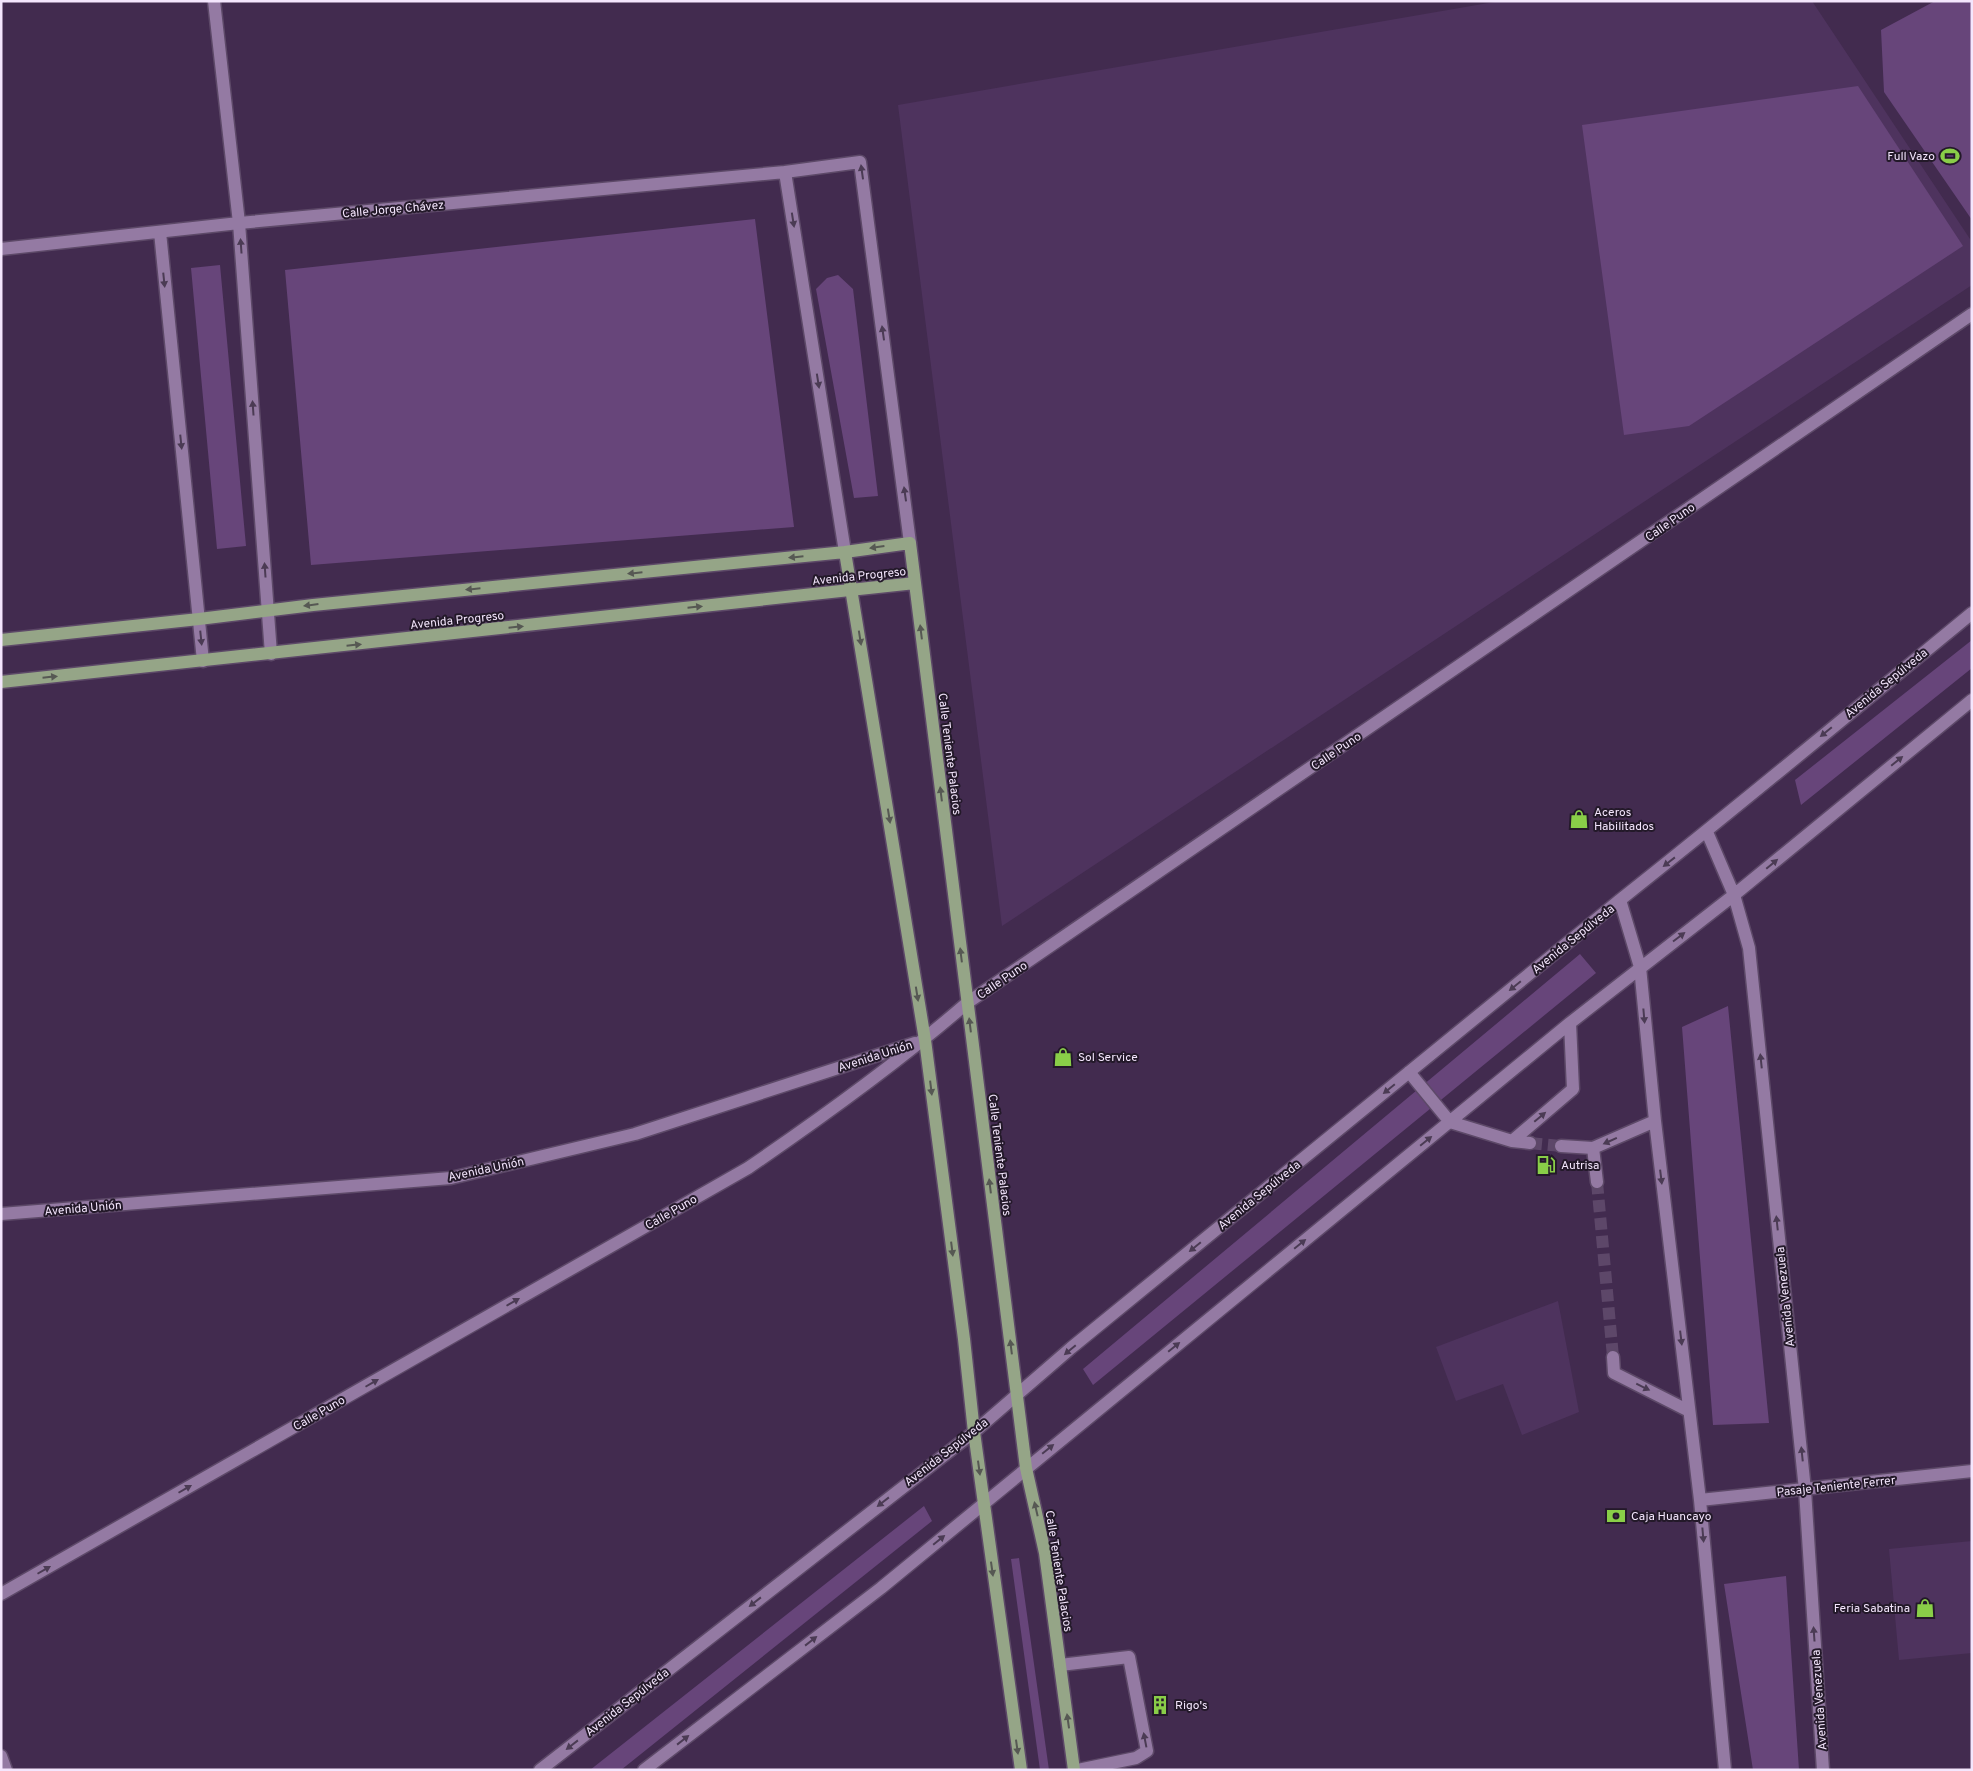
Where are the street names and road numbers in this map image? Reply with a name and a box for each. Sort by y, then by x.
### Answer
street label: Calle Jorge Chávez [341,198,445,222]
street label: Calle Puno [1642,500,1699,546]
street label: Avenida Progreso [811,564,907,590]
street label: Avenida Progreso [409,608,505,634]
street label: Avenida Sepúlveda [1842,645,1931,722]
street label: Calle Teniente Palacios [934,692,964,816]
street label: Calle Puno [1308,729,1365,775]
street label: Avenida Sepúlveda [1529,901,1618,978]
street label: Calle Puno [974,958,1031,1004]
street label: Avenida Unión [836,1037,915,1077]
street label: Calle Teniente Palacios [984,1093,1014,1217]
street label: Avenida Unión [447,1154,526,1186]
street label: Avenida Sepúlveda [1215,1157,1304,1234]
street label: Calle Puno [643,1191,701,1234]
street label: Avenida Unión [44,1198,122,1220]
street label: Avenida Venezuela [1773,1246,1799,1348]
street label: Calle Puno [291,1392,349,1435]
street label: Avenida Sepúlveda [902,1415,992,1490]
street label: Pasaje Teniente Ferrer [1776,1473,1897,1501]
street label: Calle Teniente Palacios [1041,1509,1076,1633]
street label: Avenida Venezuela [1809,1649,1831,1751]
street label: Avenida Sepúlveda [583,1665,673,1740]

